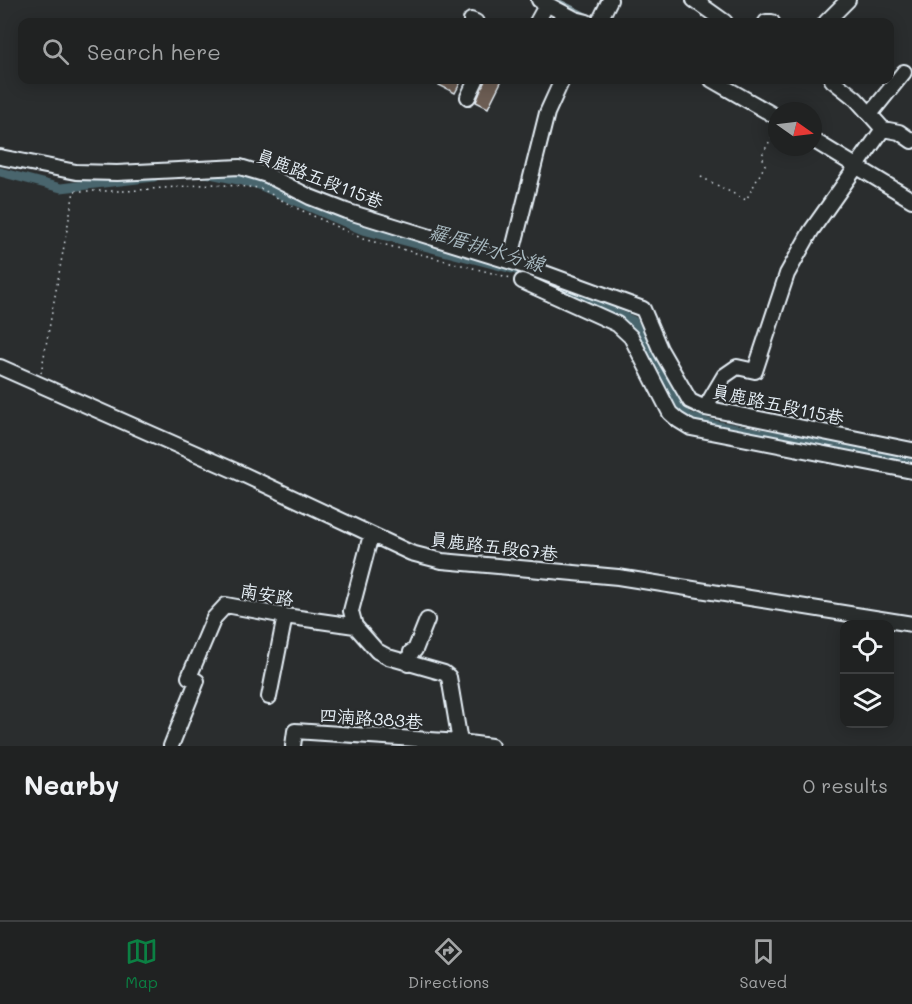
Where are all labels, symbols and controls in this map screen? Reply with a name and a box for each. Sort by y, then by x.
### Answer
search box [18,18,894,84]
icon: search [39,35,72,68]
text: Search here [87,37,221,66]
north arrow [768,102,822,156]
street label: 員鹿路五段115巷 [253,143,387,213]
water label: 羅厝排水分線 [426,217,549,277]
street label: 員鹿路五段115巷 [710,378,846,430]
street label: 員鹿路五段67巷 [429,526,559,566]
street label: 南安路 [238,577,296,611]
map controls [840,620,894,728]
button: locate [840,620,894,674]
button: layers [840,674,894,728]
street label: 四湳路383巷 [318,702,424,734]
text: Nearby [24,768,119,802]
text: 0 results [803,772,888,798]
tab: Map [125,935,158,992]
tab: Directions [408,935,489,992]
tab: Saved [739,935,787,992]

